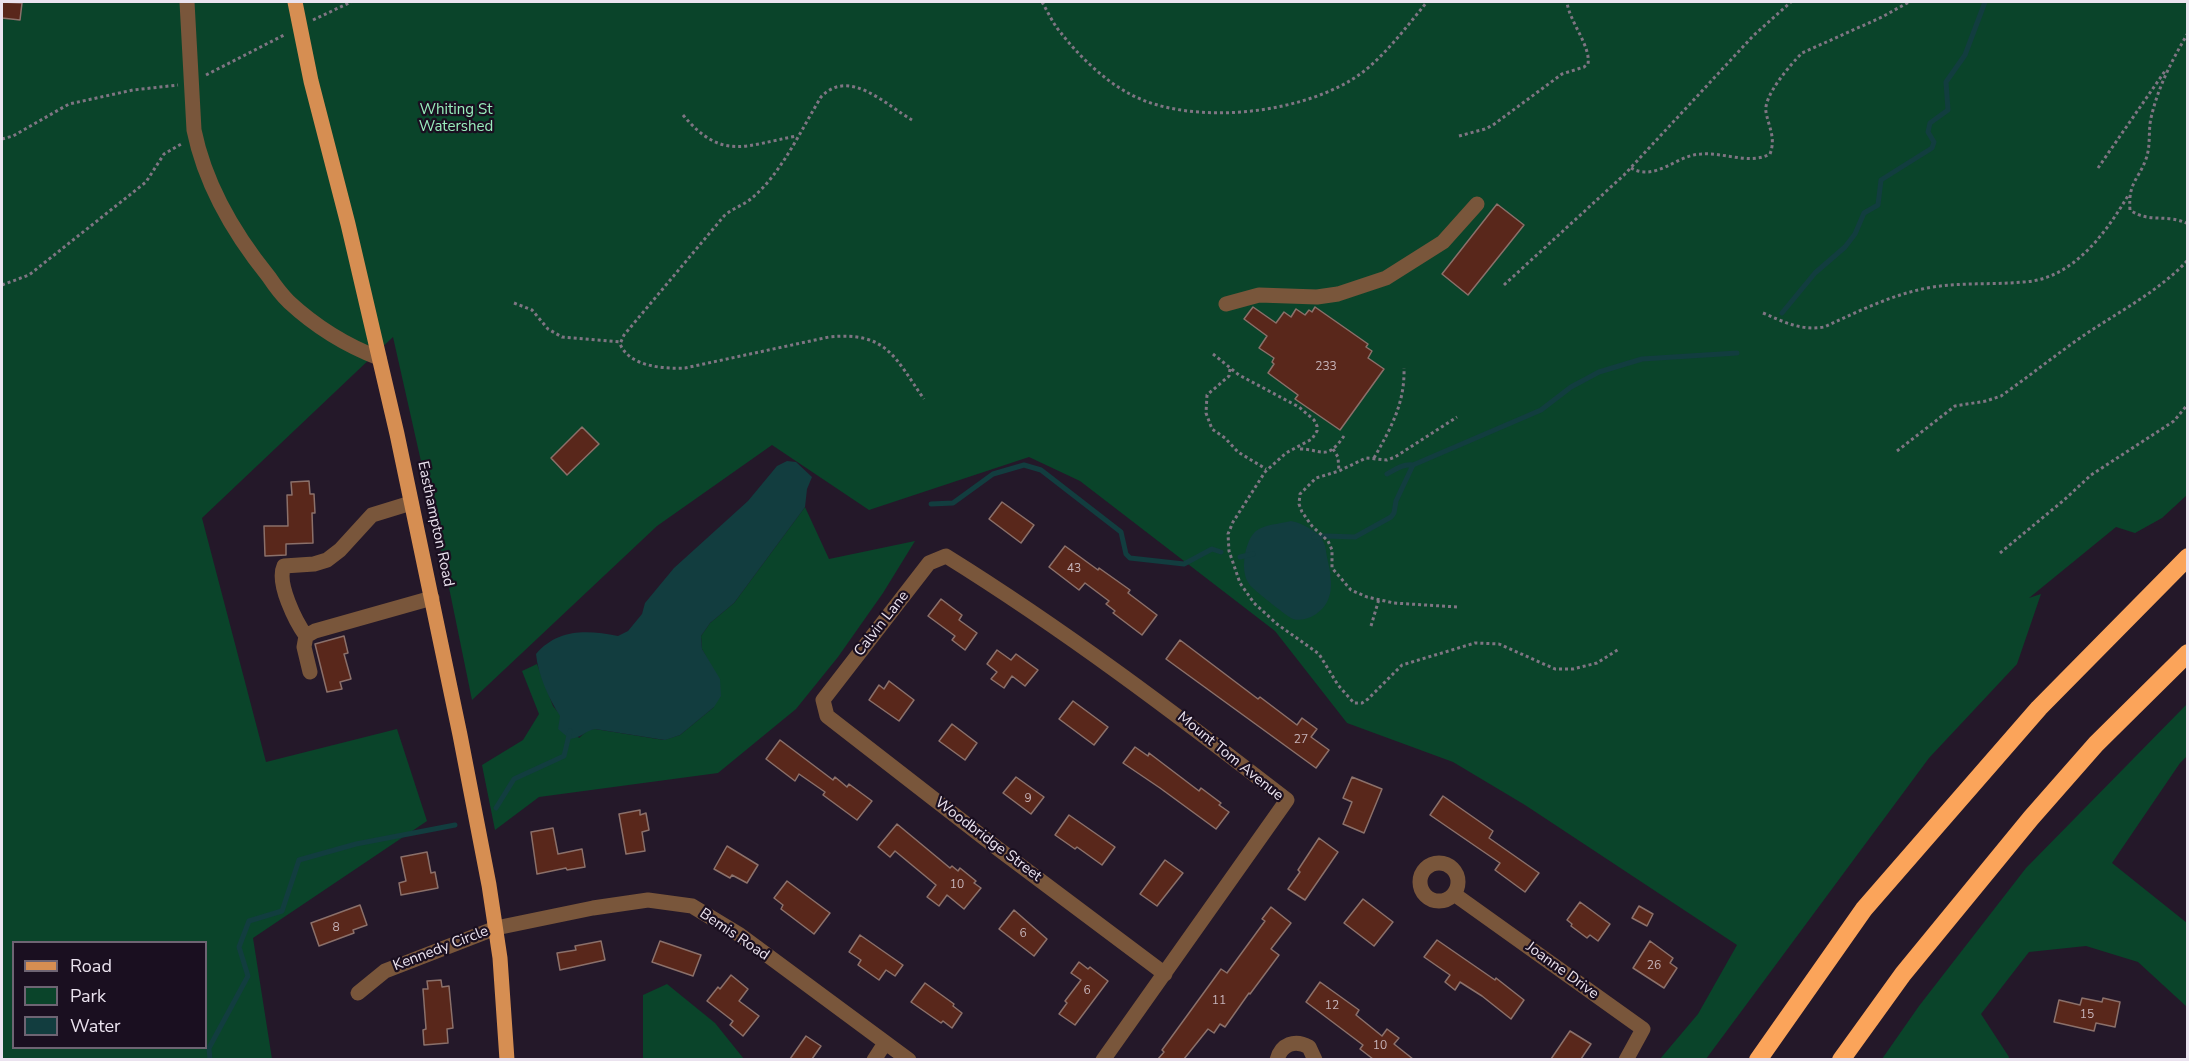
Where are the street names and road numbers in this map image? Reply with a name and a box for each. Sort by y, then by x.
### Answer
street label: Easthampton Road [413,460,457,588]
street label: Calvin Lane [851,588,913,660]
street label: Mount Tom Avenue [1173,709,1287,805]
street label: Woodbridge Street [931,794,1045,886]
street label: Bemis Road [696,905,772,965]
street label: Kennedy Circle [391,923,491,975]
street label: Joanne Drive [1522,939,1602,1003]

